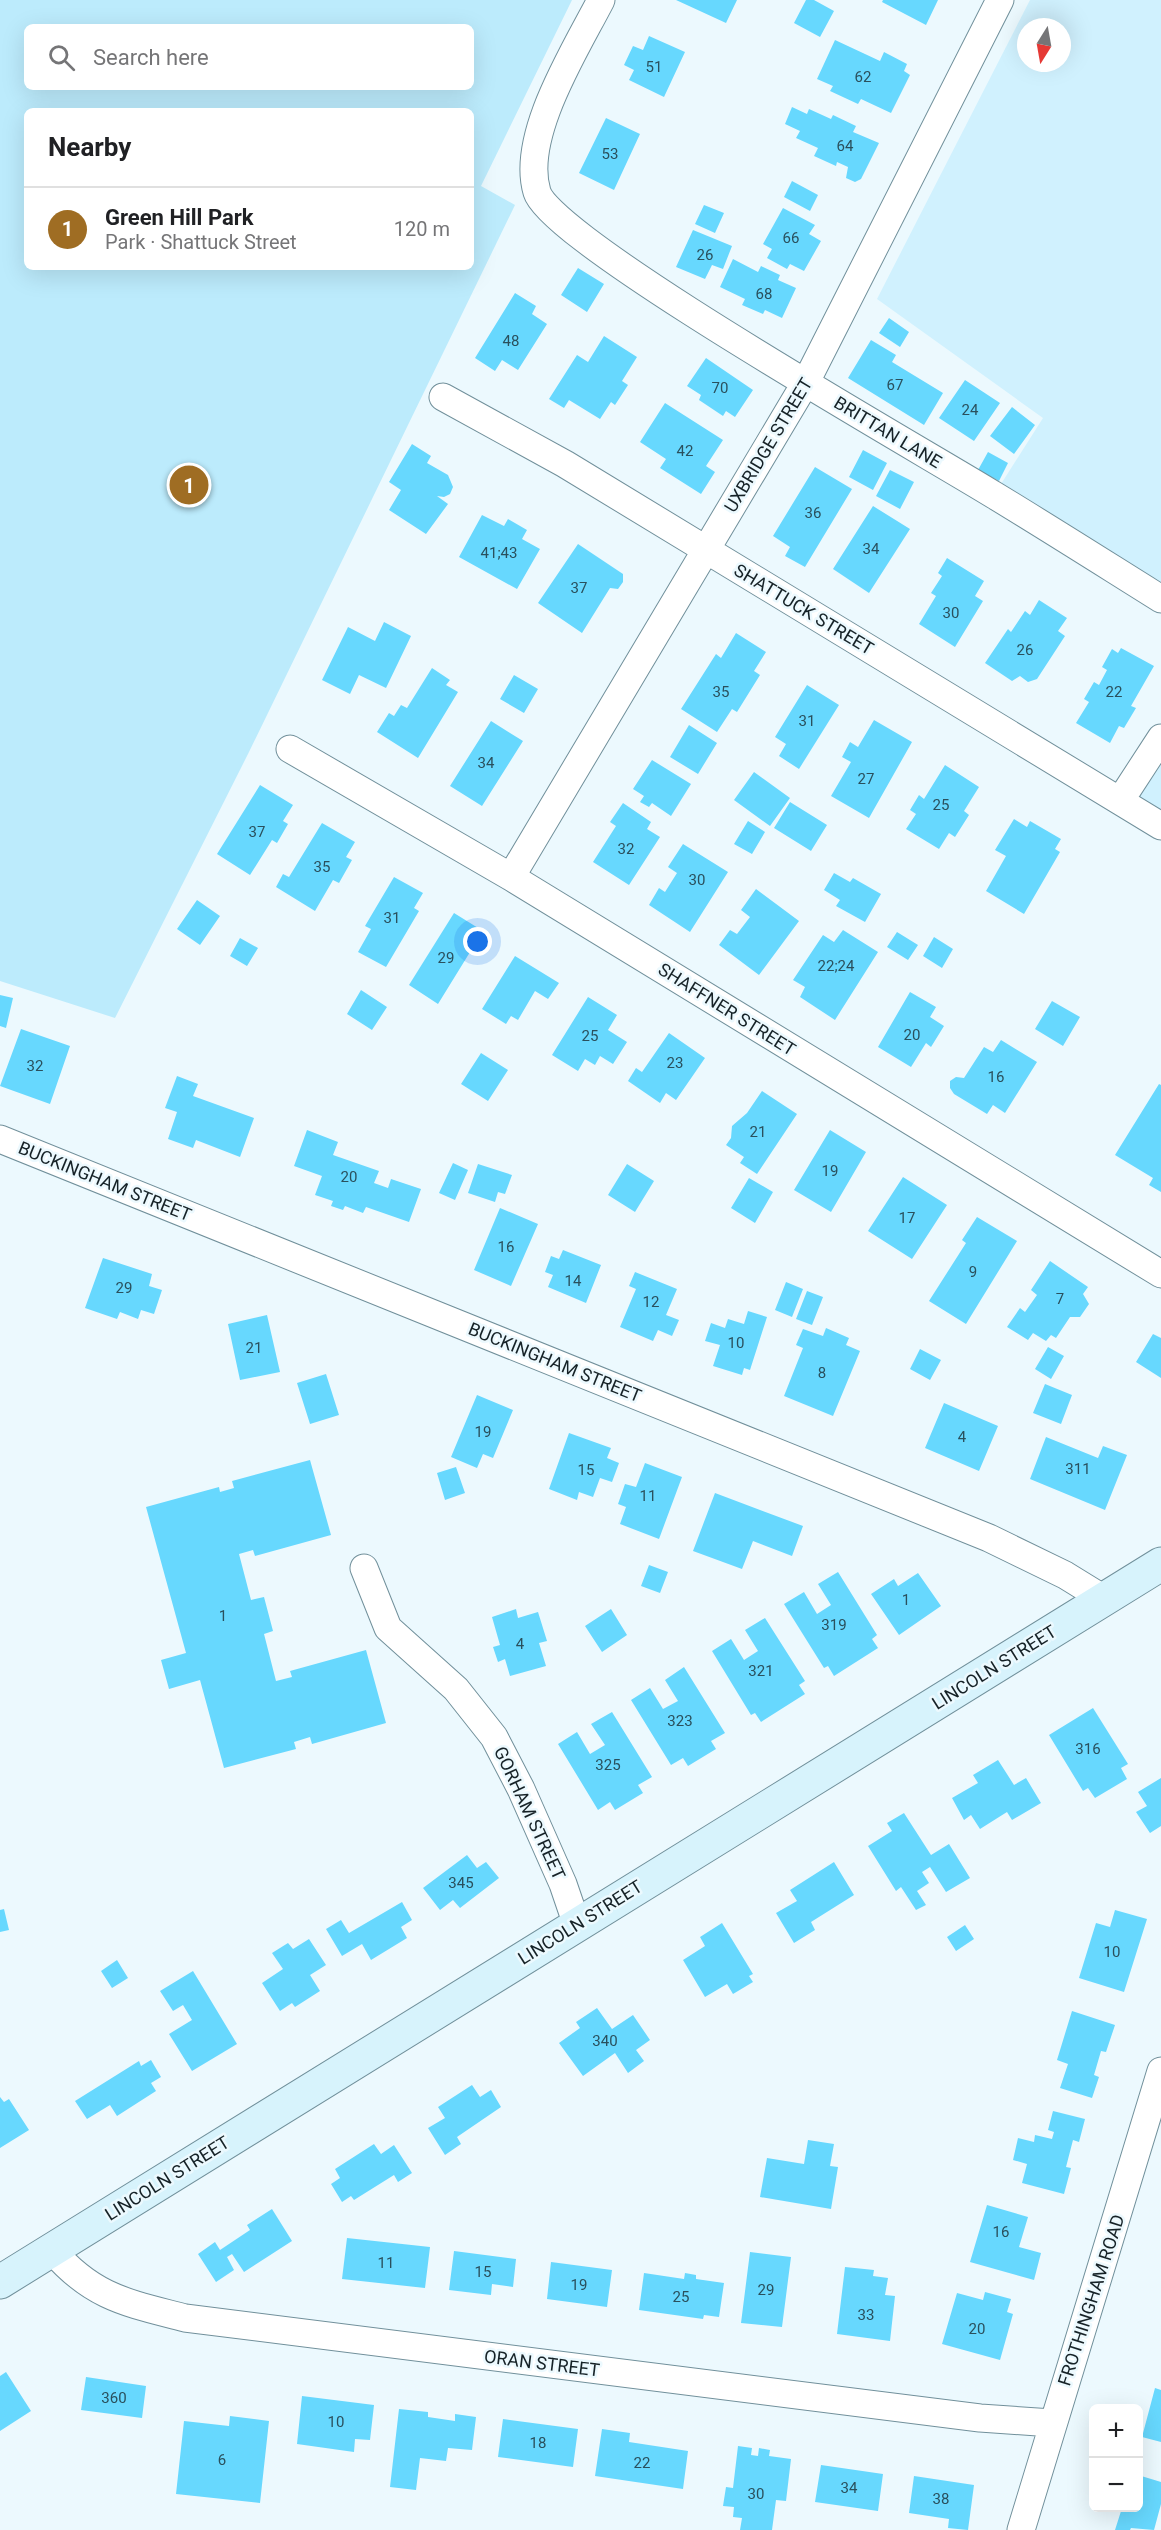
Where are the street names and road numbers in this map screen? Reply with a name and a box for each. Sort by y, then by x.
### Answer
street label: UXBRIDGE STREET [720,374,816,516]
street label: BRITTAN LANE [830,392,946,472]
street label: SHATTUCK STREET [730,559,878,659]
street label: SHAFFNER STREET [654,958,800,1060]
street label: BUCKINGHAM STREET [15,1137,195,1225]
street label: BUCKINGHAM STREET [465,1318,645,1406]
street label: LINCOLN STREET [928,1620,1060,1714]
street label: GORHAM STREET [490,1743,570,1883]
street label: LINCOLN STREET [514,1875,646,1969]
street label: LINCOLN STREET [101,2131,233,2225]
street label: FROTHINGHAM ROAD [1053,2212,1129,2388]
street label: ORAN STREET [483,2345,601,2381]

